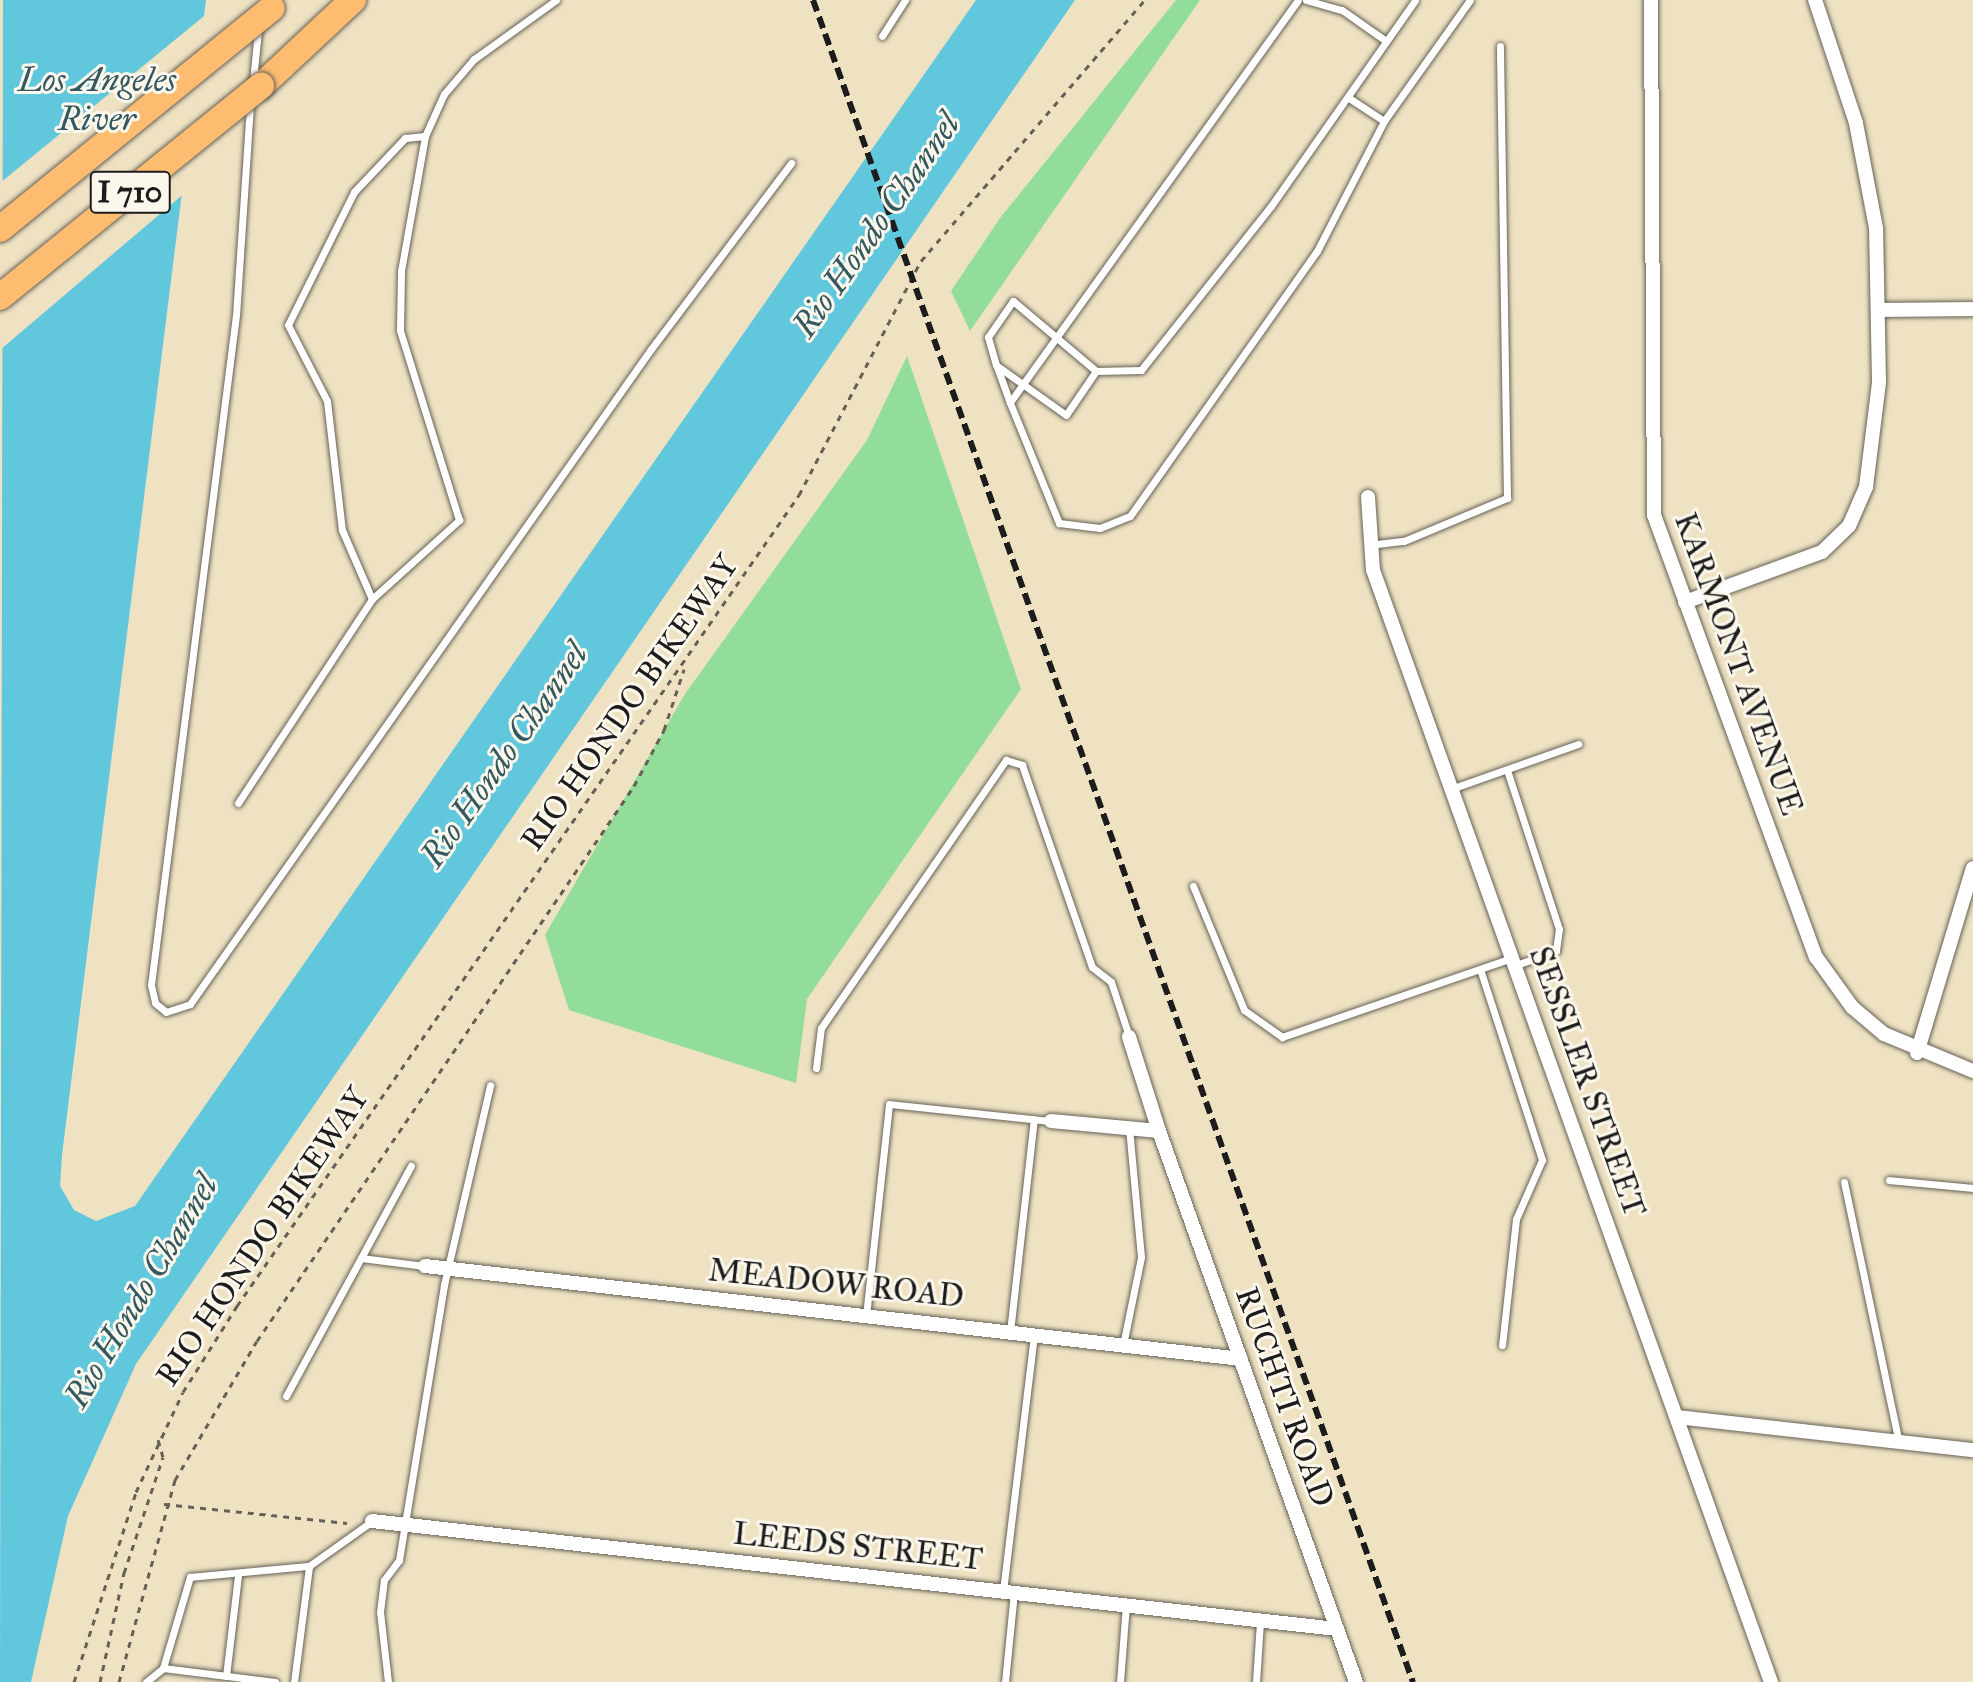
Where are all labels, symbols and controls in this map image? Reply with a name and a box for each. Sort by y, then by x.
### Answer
water label: Los Angeles River [18,59,176,138]
water label: Rio Hondo Channel [784,105,968,345]
road number: I 710 [88,166,172,218]
street label: KARMONT AVENUE [1665,508,1811,820]
street label: RIO HONDO BIKEWAY [513,548,747,858]
water label: Rio Hondo Channel [412,635,596,875]
street label: SESSLER STREET [1520,942,1654,1222]
street label: RIO HONDO BIKEWAY [149,1080,377,1394]
water label: Rio Hondo Channel [56,1167,226,1415]
street label: MEADOW ROAD [706,1251,966,1317]
street label: RUCHTI ROAD [1226,1282,1342,1512]
street label: LEEDS STREET [731,1515,985,1579]

